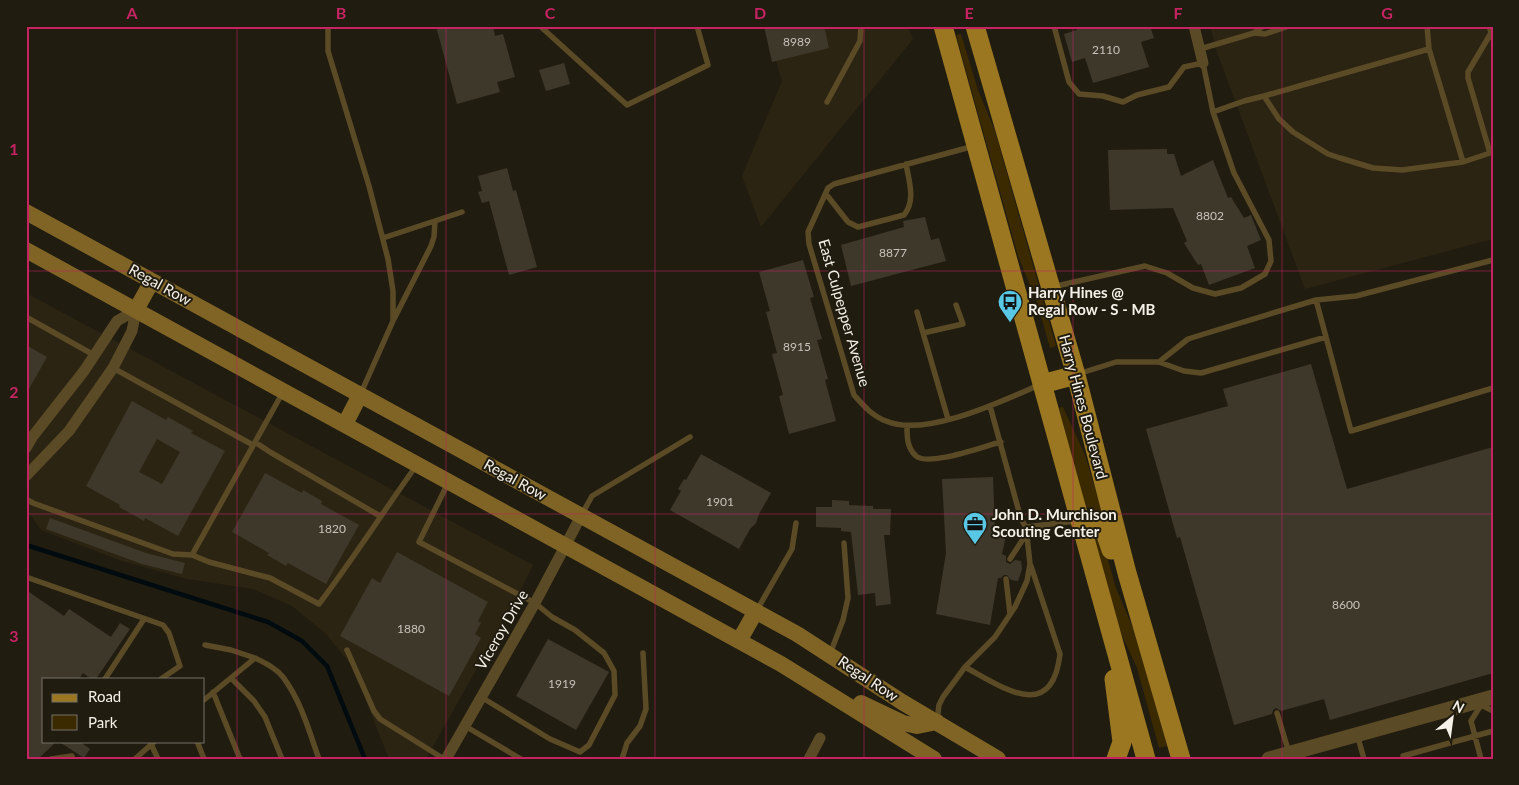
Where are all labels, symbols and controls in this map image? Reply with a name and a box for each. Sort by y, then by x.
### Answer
text: A [125,3,138,22]
text: B [336,3,346,22]
text: C [545,3,556,22]
text: D [754,3,766,22]
text: E [964,3,974,22]
text: F [1173,3,1183,22]
text: G [1381,3,1393,22]
house number: 8989 [783,34,811,49]
house number: 2110 [1092,42,1120,57]
text: 1 [9,139,19,158]
house number: 8802 [1196,208,1224,223]
street label: East Culpepper Avenue [815,237,875,389]
house number: 8877 [879,245,907,260]
street label: Regal Row [126,260,195,309]
place label: Harry Hines @ Regal Row - S - MB [1028,283,1156,318]
bus stop icon: Harry Hines @ Regal Row - S - MB [997,289,1023,323]
street label: Harry Hines Boulevard [1056,333,1112,481]
house number: 8915 [783,339,811,354]
text: 2 [9,382,19,401]
street label: Regal Row [481,455,550,504]
house number: 1901 [706,494,734,509]
place label: John D. Murchison Scouting Center [992,505,1117,540]
office icon: John D. Murchison Scouting Center [962,511,988,545]
house number: 1820 [318,521,346,536]
street label: Viceroy Drive [471,586,531,673]
house number: 8600 [1332,597,1360,612]
house number: 1880 [397,621,425,636]
text: 3 [9,626,19,645]
street label: Regal Row [835,652,902,705]
house number: 1919 [548,676,576,691]
legend [42,678,205,742]
text: Road [88,687,121,705]
north arrow [1426,692,1476,742]
text: N [1450,696,1467,716]
text: Park [88,713,118,731]

